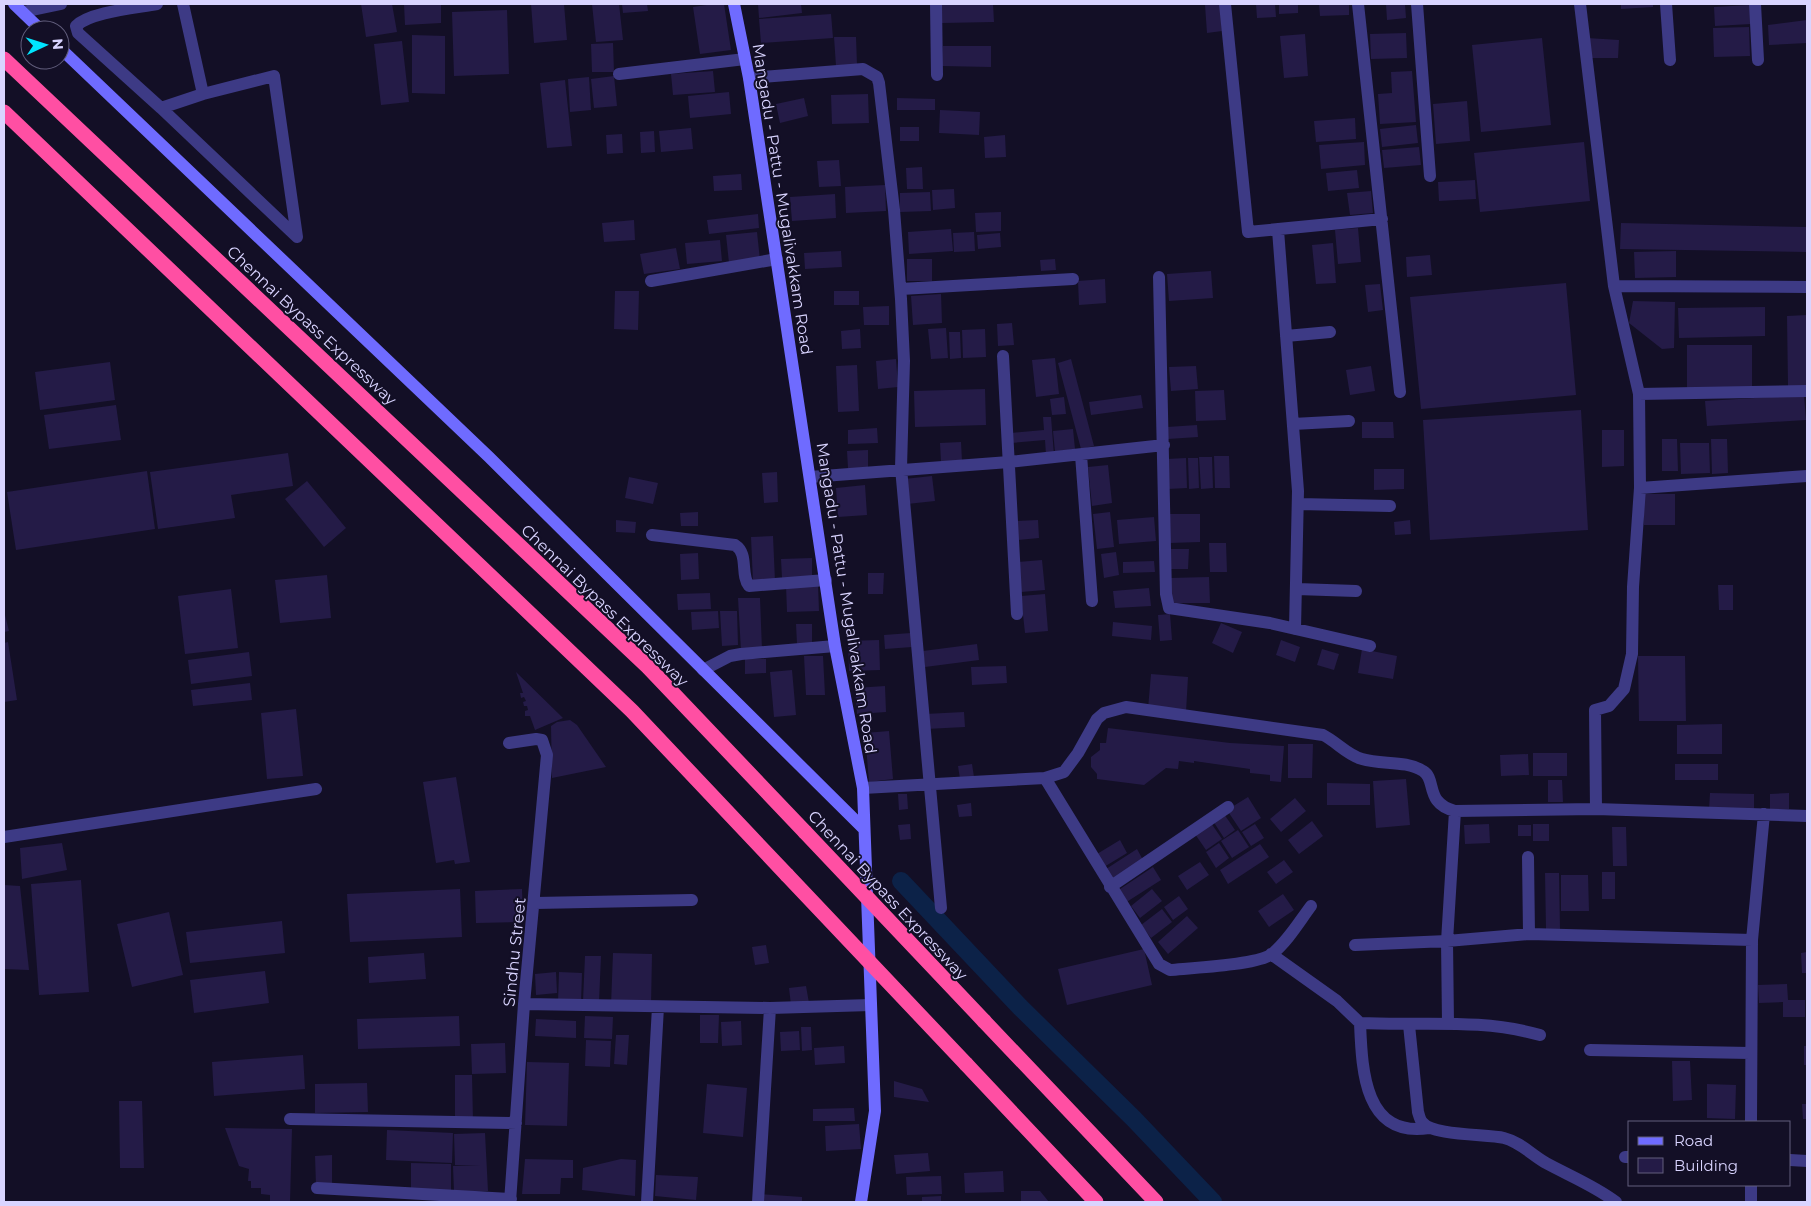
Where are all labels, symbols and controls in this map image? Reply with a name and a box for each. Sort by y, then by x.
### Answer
north arrow [20,20,70,70]
text: N [49,38,67,50]
street label: Mangadu - Pattu - Mugalivakkam Road [748,42,817,356]
street label: Chennai Bypass Expressway [223,242,401,409]
street label: Mangadu - Pattu - Mugalivakkam Road [812,441,881,755]
street label: Chennai Bypass Expressway [517,520,692,691]
street label: Chennai Bypass Expressway [804,807,971,984]
street label: Sindhu Street [499,896,530,1008]
legend [1628,1121,1791,1186]
text: Road [1674,1131,1713,1150]
text: Building [1674,1156,1738,1175]

